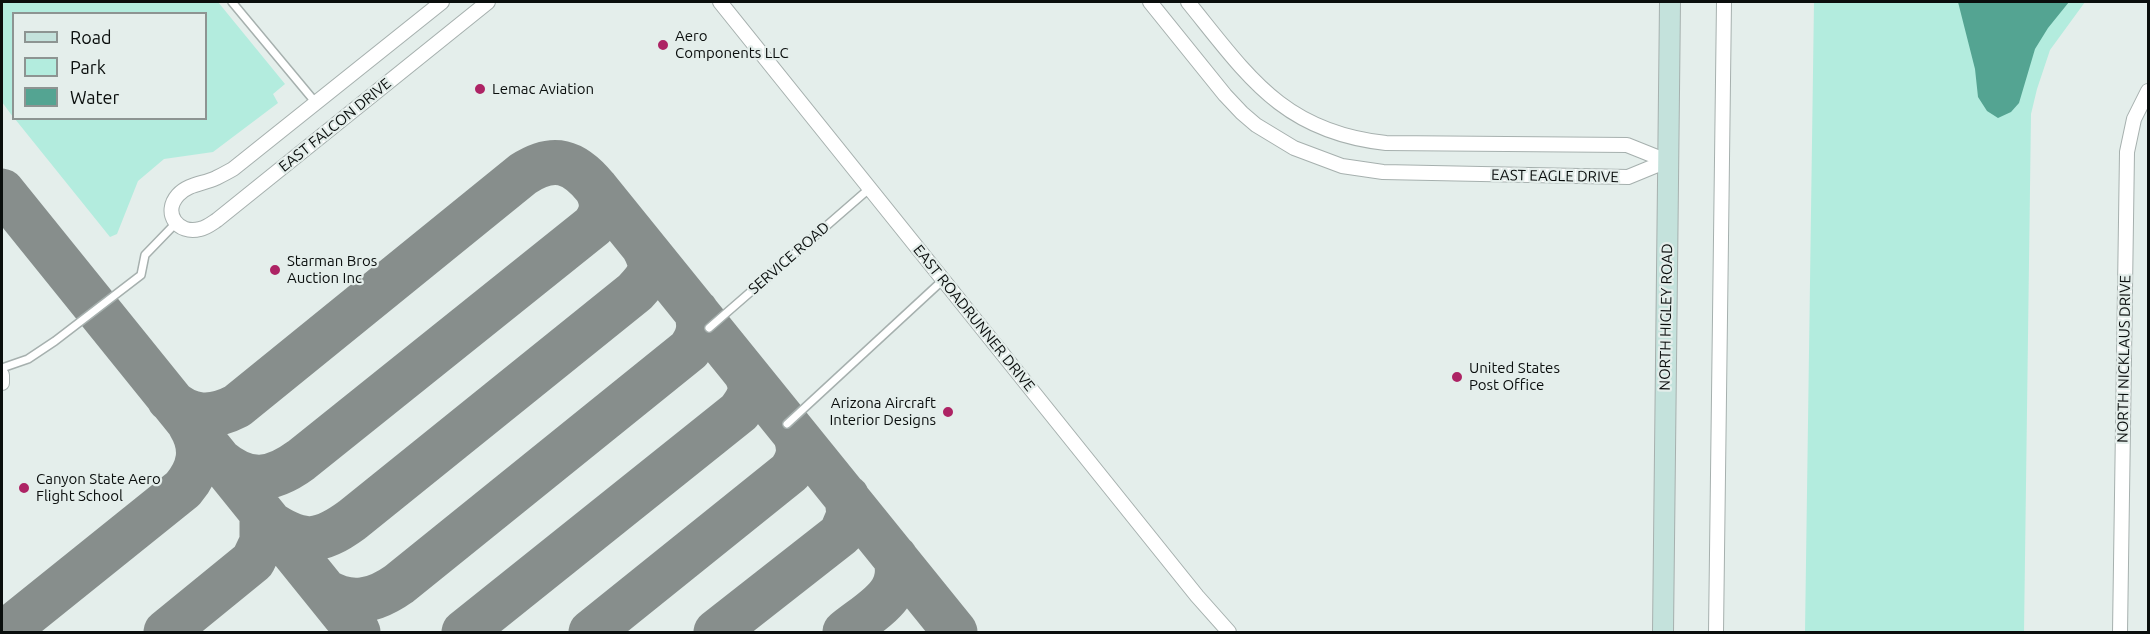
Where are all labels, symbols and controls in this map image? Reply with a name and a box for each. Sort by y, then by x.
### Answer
legend [12,12,207,120]
text: Road [70,27,112,47]
place label: Aero Components LLC [675,27,789,62]
marker: Aero Components LLC [656,38,670,52]
text: Park [70,57,106,77]
street label: EAST FALCON DRIVE [275,74,395,176]
place label: Lemac Aviation [492,80,594,98]
marker: Lemac Aviation [473,82,487,96]
text: Water [70,87,119,107]
street label: EAST EAGLE DRIVE [1491,166,1619,186]
street label: SERVICE ROAD [745,218,833,298]
street label: EAST ROADRUNNER DRIVE [909,241,1039,395]
street label: NORTH HIGLEY ROAD [1656,243,1676,391]
place label: Starman Bros Auction Inc [287,252,377,287]
marker: Starman Bros Auction Inc [268,263,282,277]
street label: NORTH NICKLAUS DRIVE [2114,275,2134,443]
place label: United States Post Office [1469,359,1560,394]
marker: United States Post Office [1450,370,1464,384]
place label: Arizona Aircraft Interior Designs [830,394,936,429]
marker: Arizona Aircraft Interior Designs [941,405,955,419]
place label: Canyon State Aero Flight School [36,470,161,505]
marker: Canyon State Aero Flight School [17,481,31,495]

